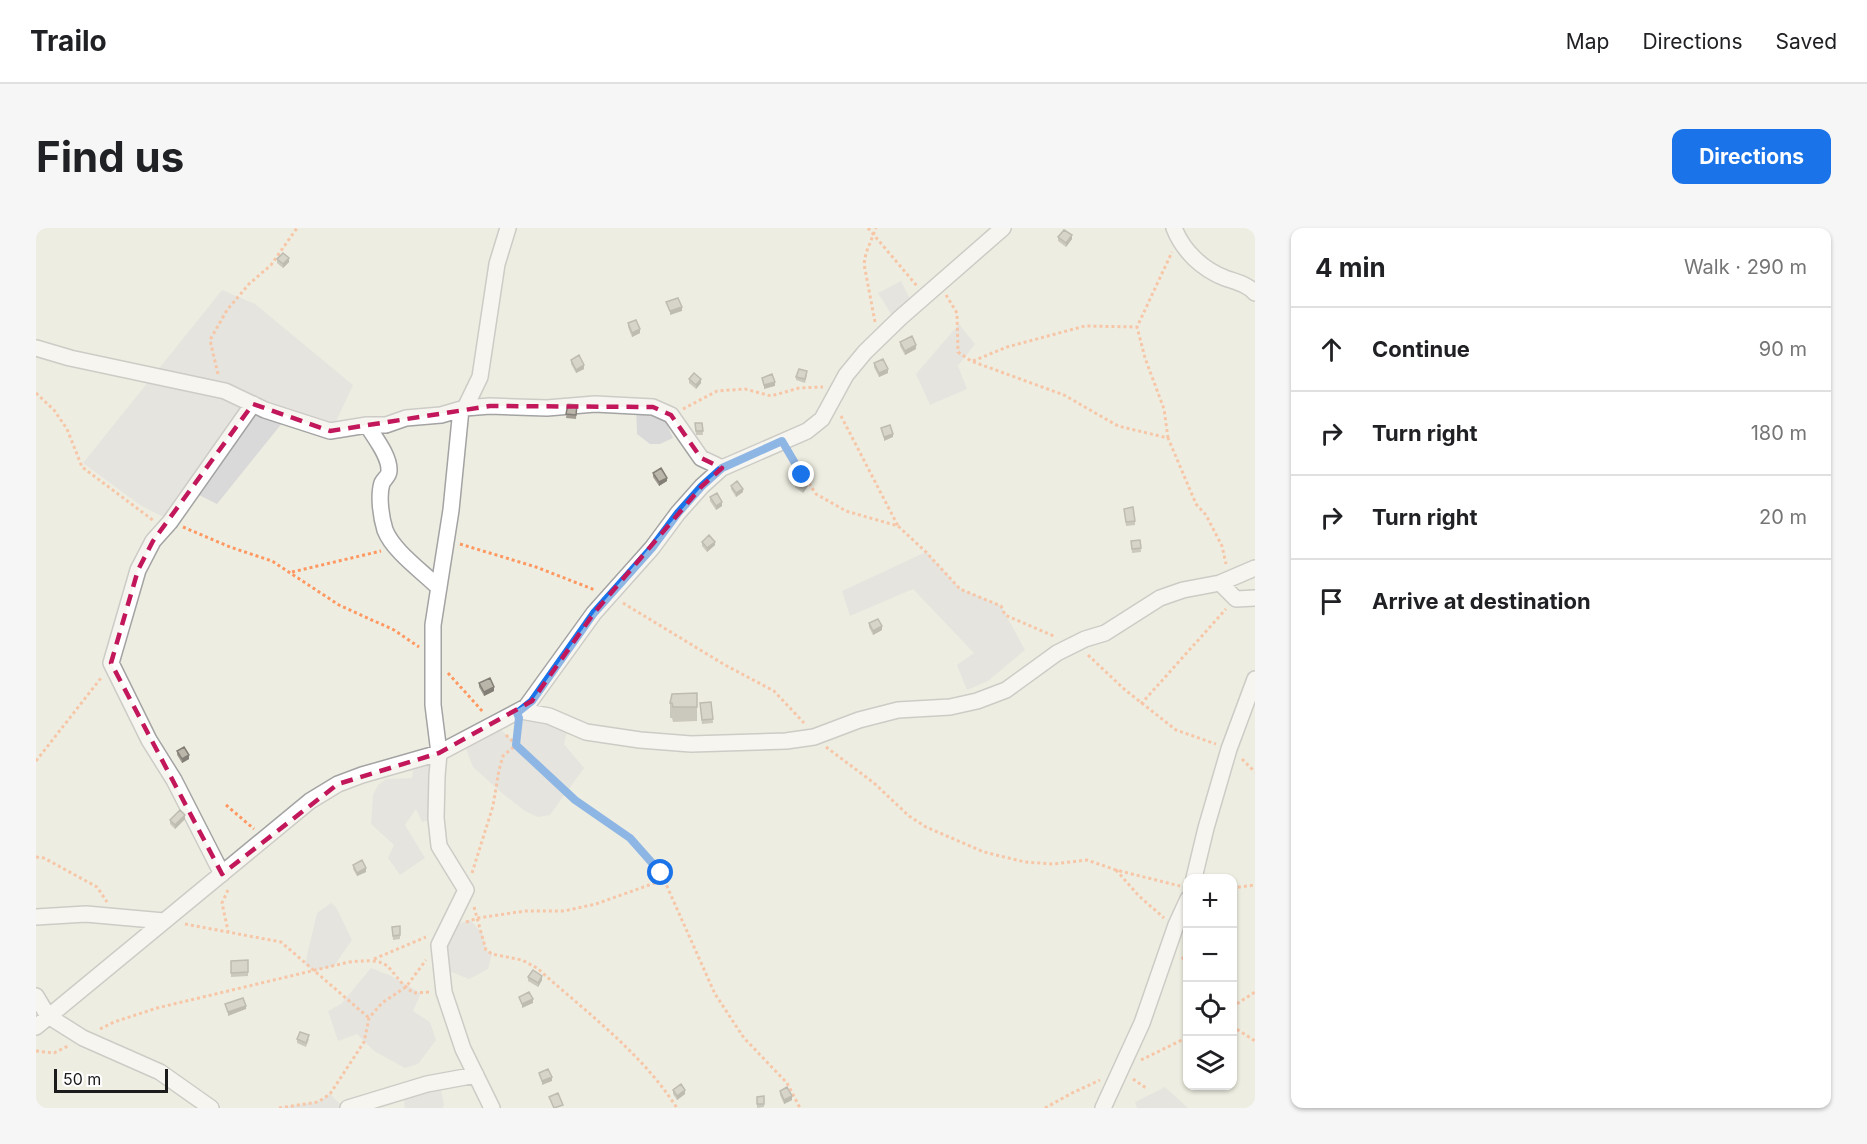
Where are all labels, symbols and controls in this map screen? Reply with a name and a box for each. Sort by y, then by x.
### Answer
text: Trailo [30,24,107,58]
text: Map [1566,29,1609,54]
text: Directions [1642,29,1743,54]
text: Saved [1776,29,1837,54]
button: Directions [1672,129,1831,184]
text: Find us [36,131,184,182]
text: 4 min [1315,252,1386,283]
text: Walk · 290 m [1684,255,1807,279]
icon: ahead [1315,333,1348,366]
text: Continue [1372,336,1470,362]
text: 90 m [1759,337,1807,361]
icon: right [1315,417,1348,450]
text: Turn right [1372,420,1478,446]
text: 180 m [1751,421,1807,445]
route end [788,461,814,487]
icon: right [1315,501,1348,534]
text: Turn right [1372,504,1478,530]
text: 20 m [1759,505,1807,529]
icon: arrive [1315,585,1348,618]
text: Arrive at destination [1372,588,1591,614]
route start [647,859,673,885]
map controls [1183,874,1237,1090]
button: + [1183,874,1237,928]
button: − [1183,928,1237,982]
button: locate [1183,982,1237,1036]
button: layers [1183,1036,1237,1090]
scale bar [54,1066,168,1094]
text: 50 m [63,1069,101,1089]

